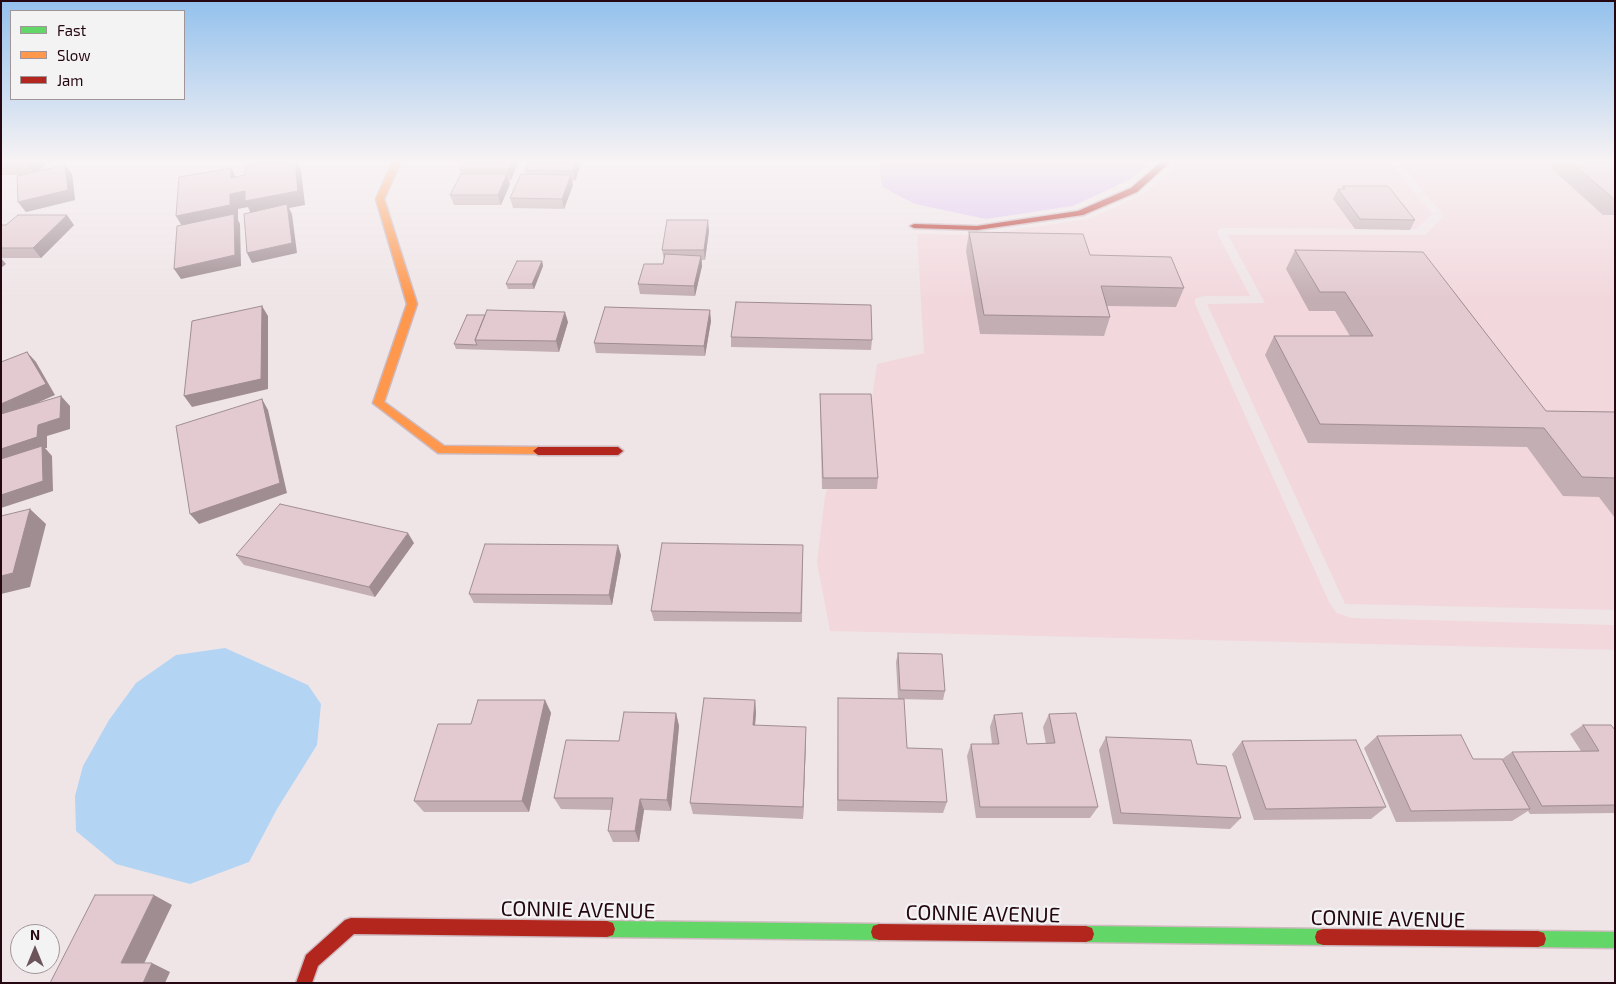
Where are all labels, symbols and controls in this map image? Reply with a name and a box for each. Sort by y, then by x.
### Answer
legend [10,10,185,100]
text: Fast [57,21,86,39]
text: Slow [57,46,91,64]
text: Jam [57,71,83,89]
street label: CONNIE AVENUE [500,896,656,924]
street label: CONNIE AVENUE [905,900,1061,928]
street label: CONNIE AVENUE [1310,905,1466,933]
north arrow [10,924,60,974]
text: N [30,926,40,943]

